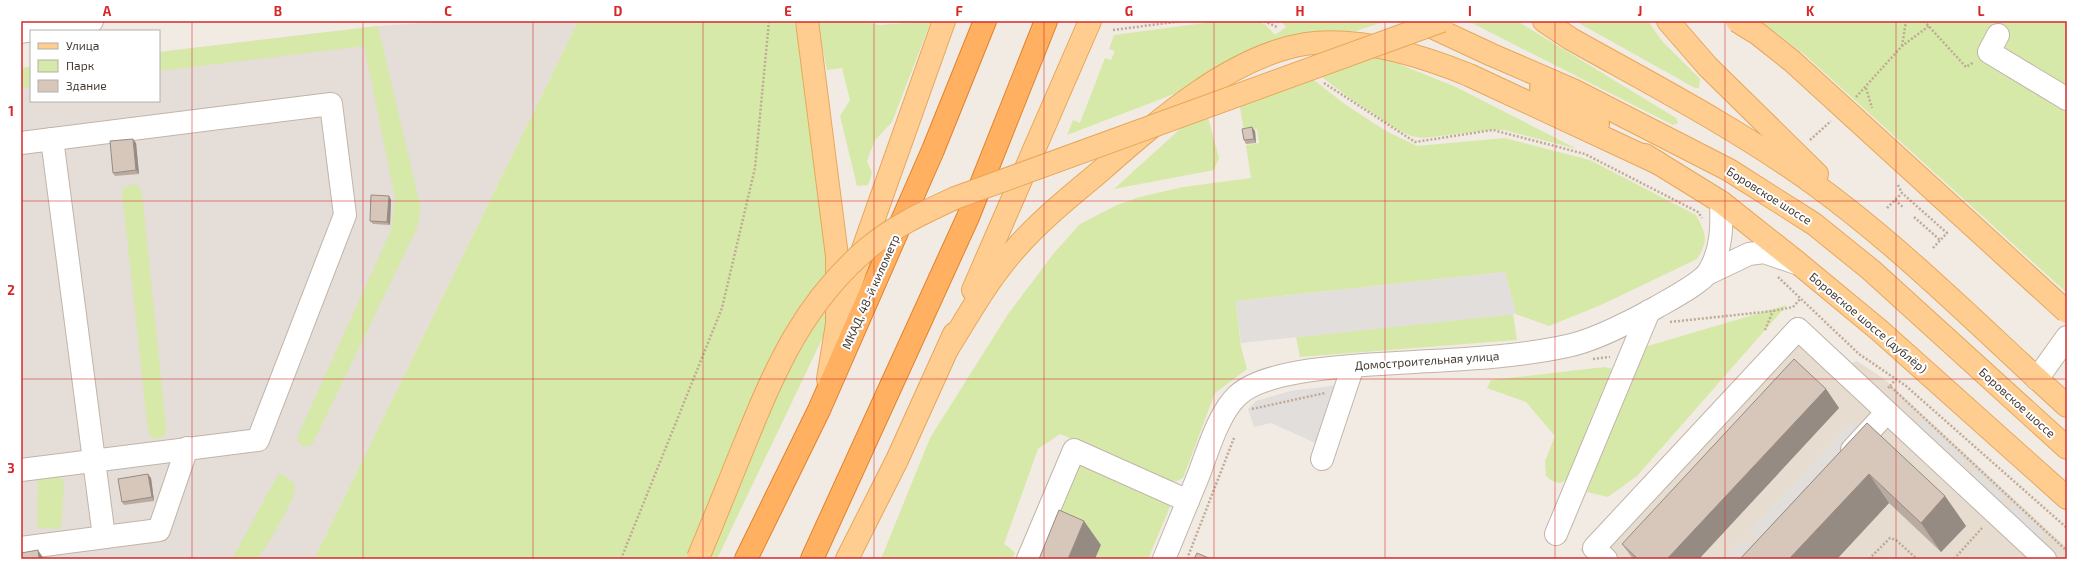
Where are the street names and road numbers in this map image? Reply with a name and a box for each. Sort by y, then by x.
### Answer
street label: Боровское шоссе [1724,163,1815,227]
street label: МКАД, 48-й километр [839,232,902,351]
street label: Боровское шоссе (дублёр) [1806,269,1930,376]
street label: Домостроительная улица [1354,348,1500,373]
street label: Боровское шоссе [1977,364,2059,440]

